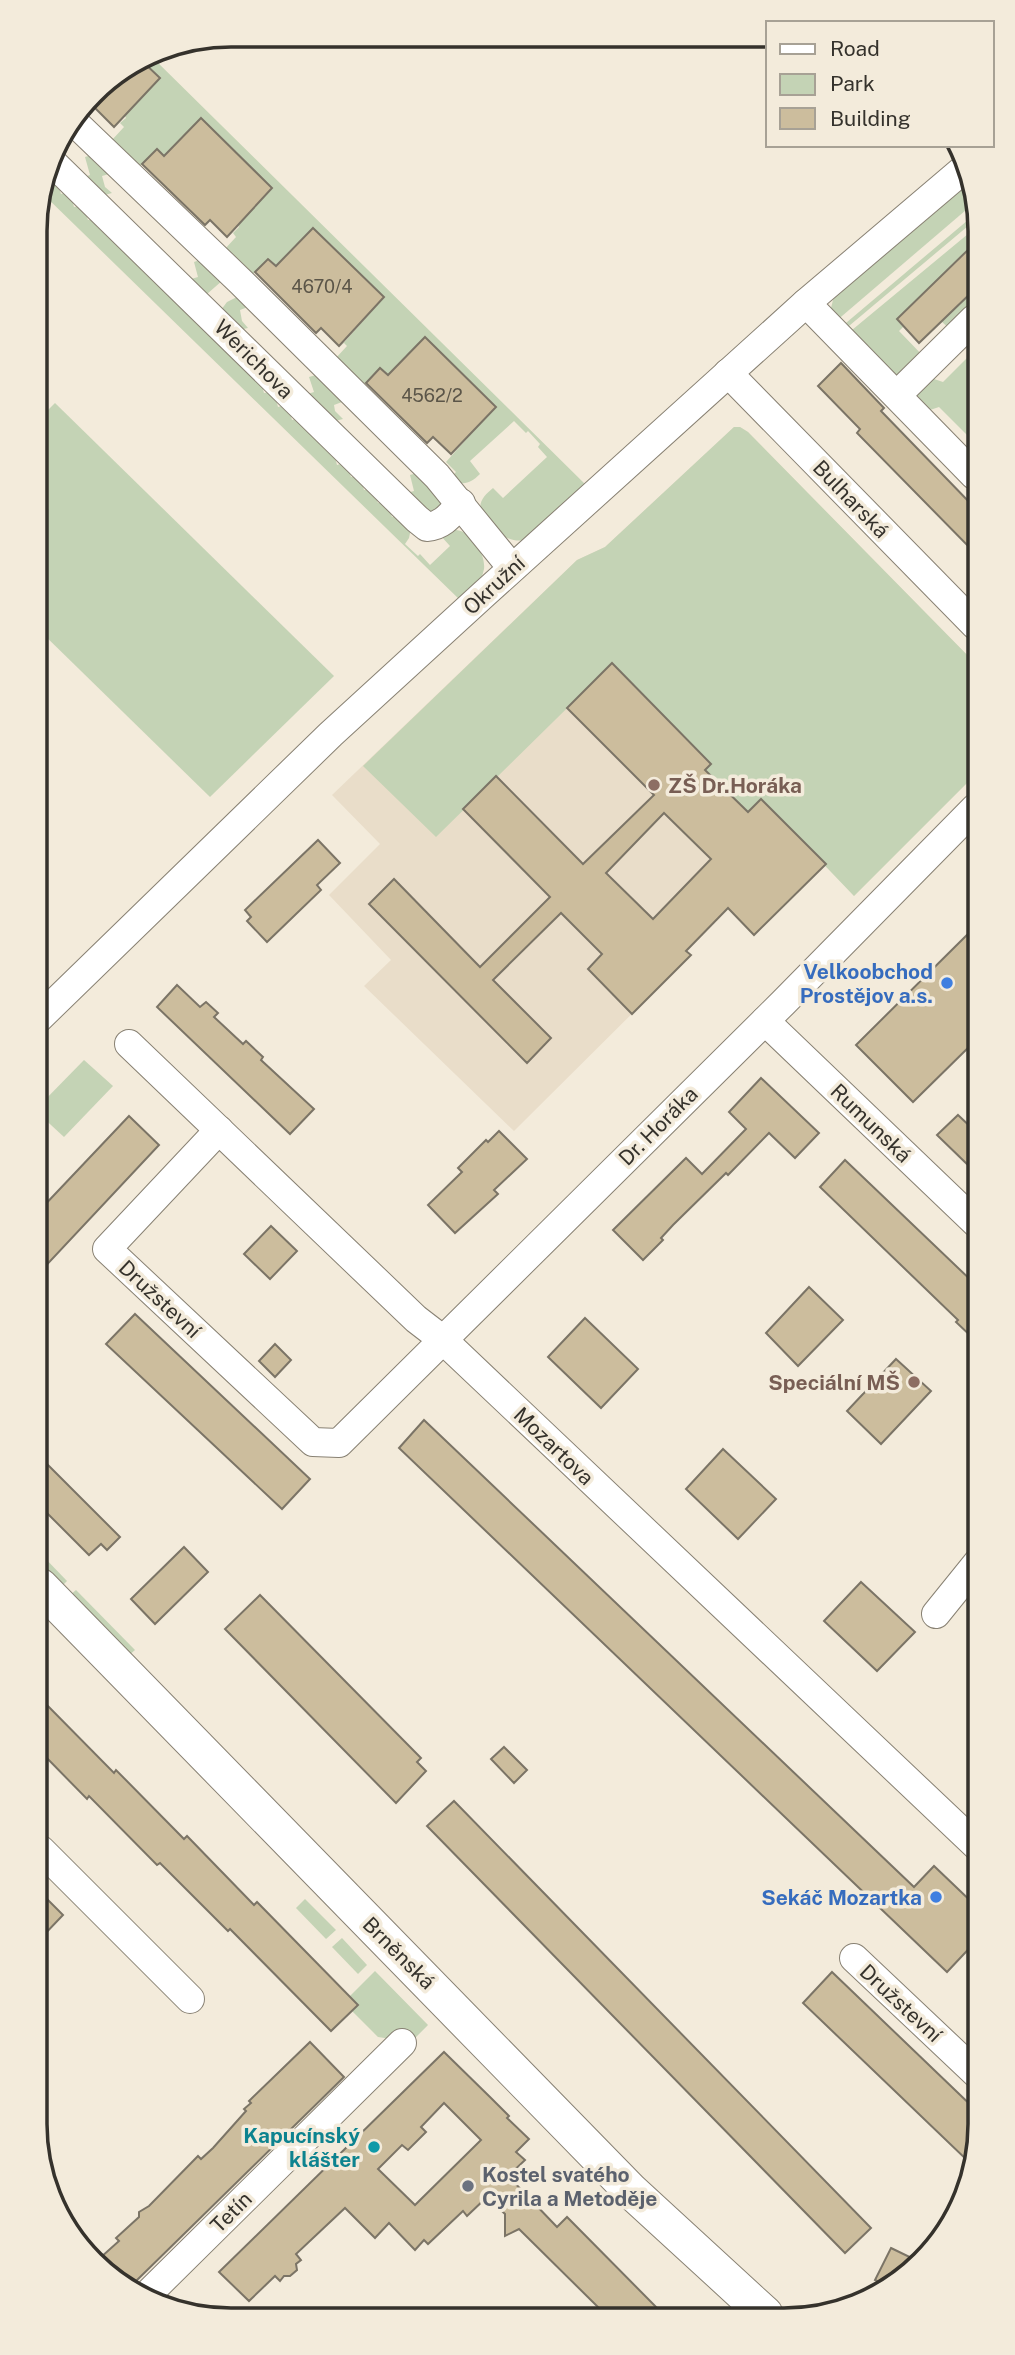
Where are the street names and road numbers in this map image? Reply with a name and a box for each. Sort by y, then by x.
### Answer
street label: Werichova [209,314,299,404]
street label: Bulharská [808,455,894,543]
street label: Okružní [458,550,531,620]
street label: Rumunská [825,1078,917,1168]
street label: Dr. Horáka [613,1081,703,1171]
street label: Družstevní [114,1255,207,1344]
street label: Mozartova [509,1402,599,1490]
street label: Brněnská [358,1912,440,1994]
street label: Družstevní [855,1959,948,2048]
street label: Tetín [205,2186,257,2238]

